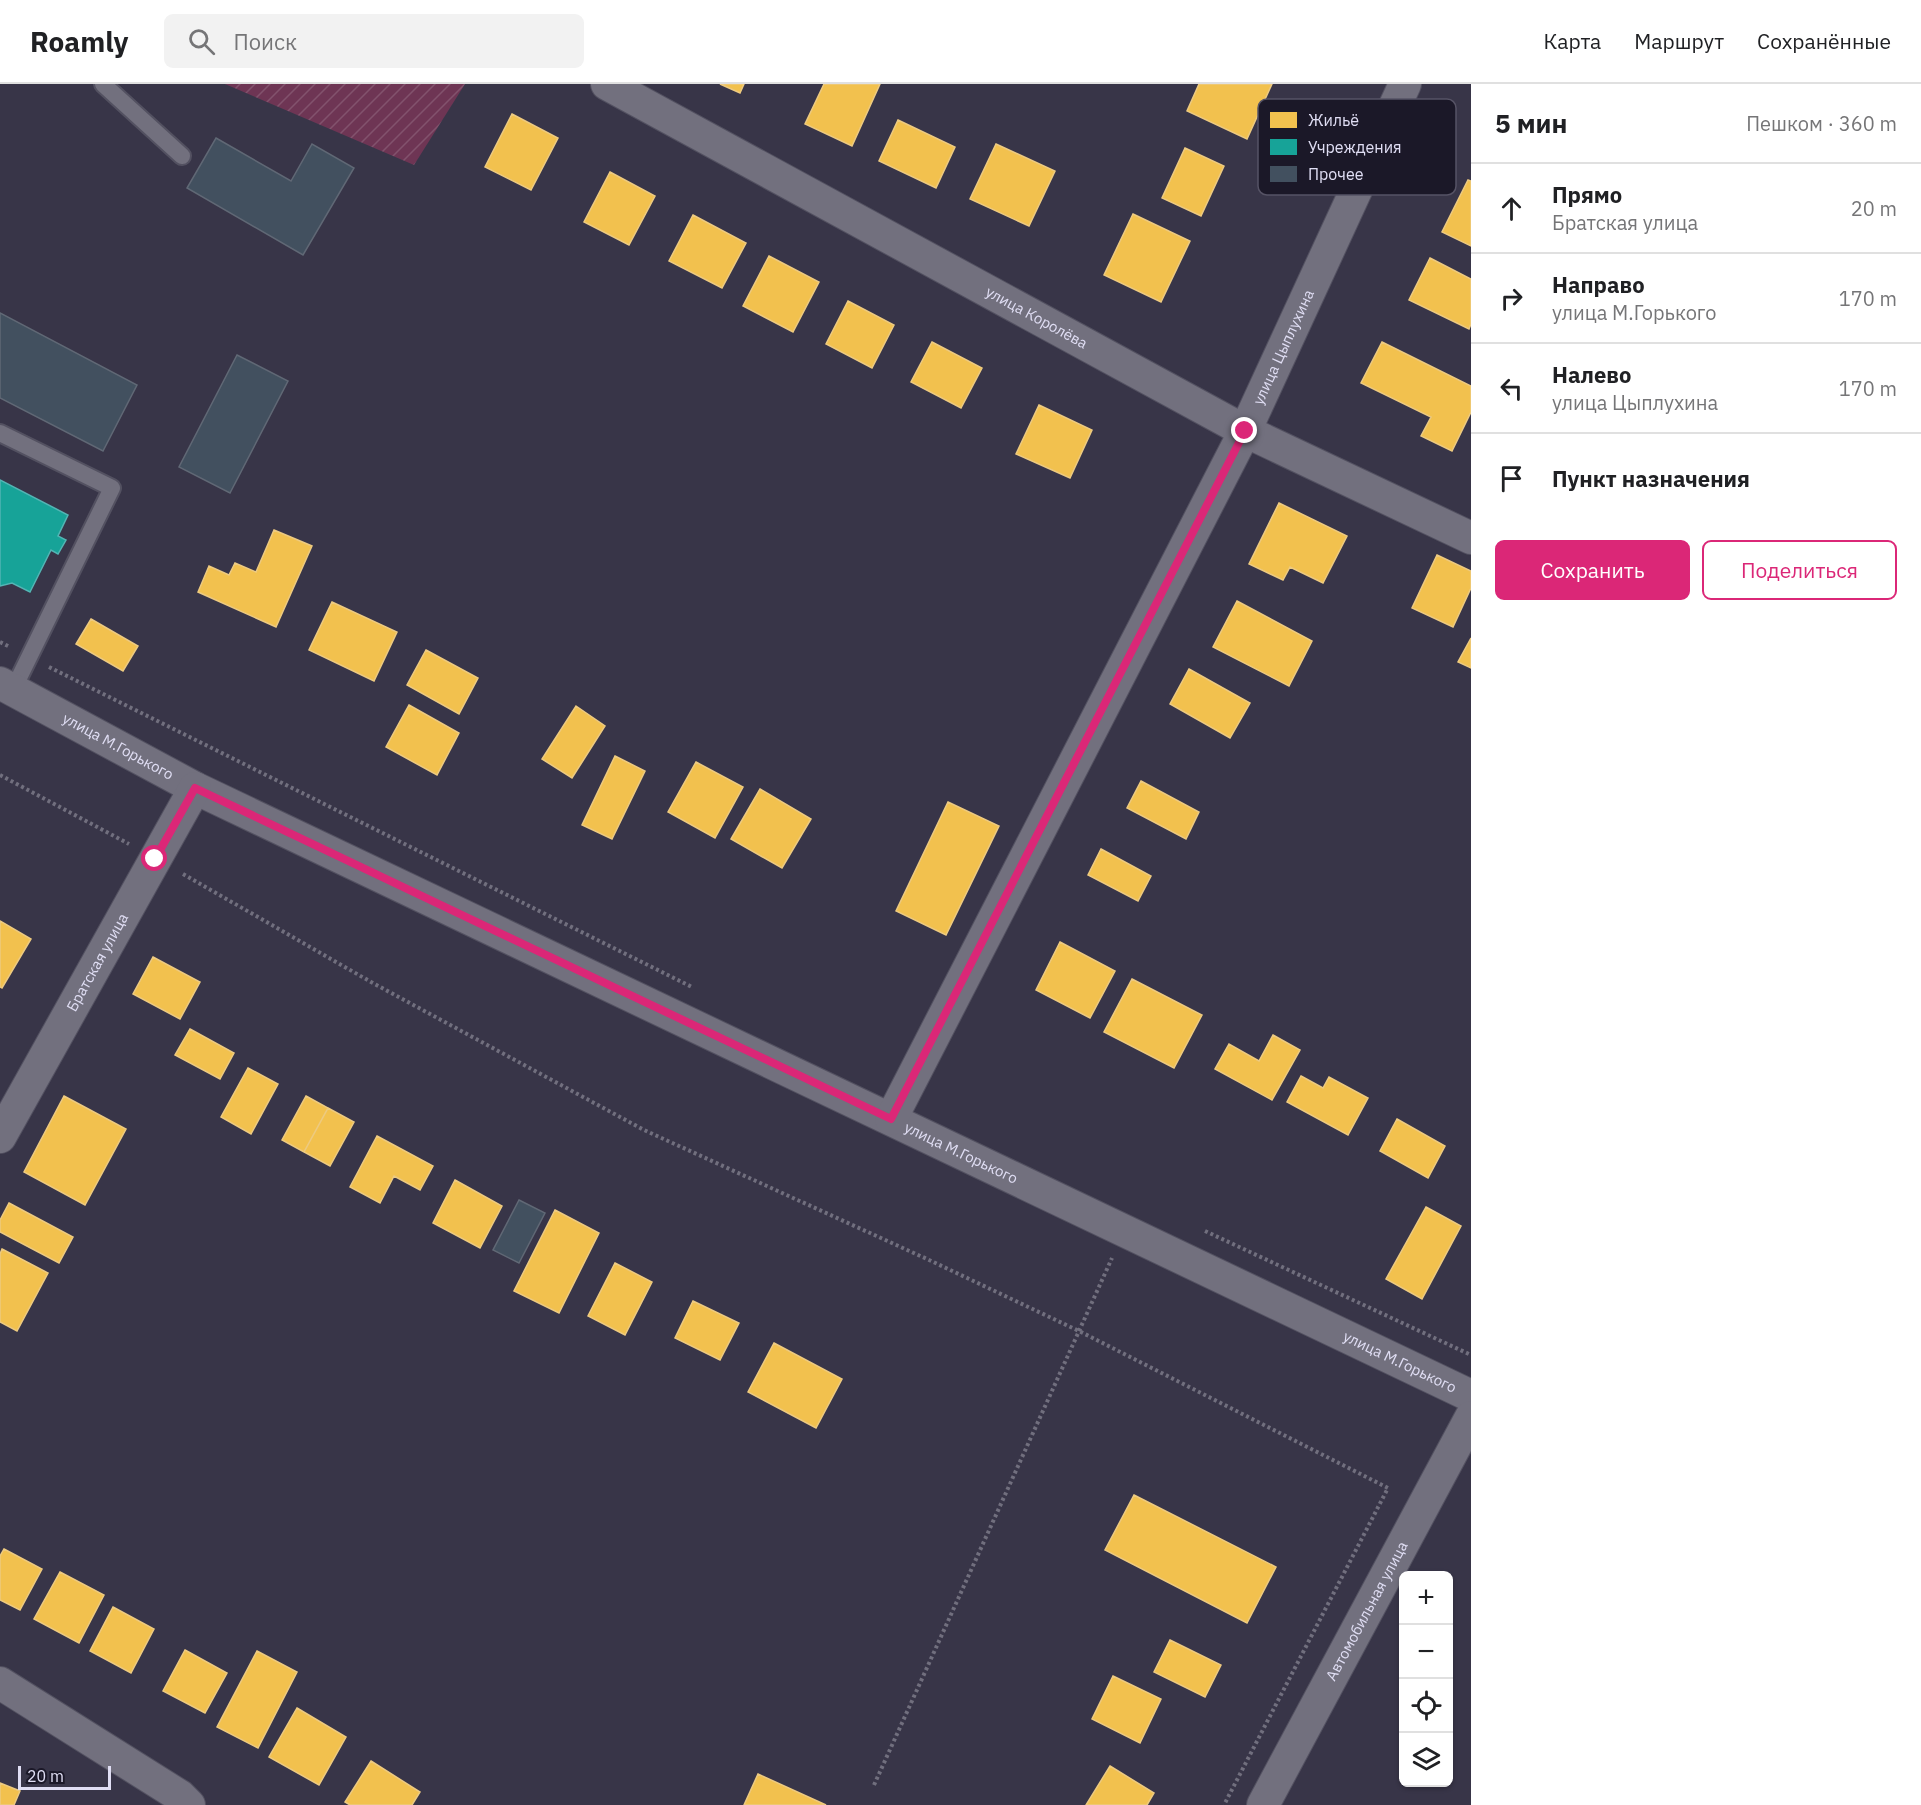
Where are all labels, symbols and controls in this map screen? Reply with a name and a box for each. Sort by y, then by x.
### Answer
search box [164,14,584,68]
text: Roamly [30,23,128,60]
icon: search [185,25,218,58]
text: Поиск [233,27,297,56]
text: Карта [1543,27,1601,55]
text: Маршрут [1634,27,1724,55]
text: Сохранённые [1757,27,1891,55]
legend [1258,99,1456,195]
text: 5 мин [1495,106,1567,140]
text: Жильё [1308,110,1359,130]
text: Пешком · 360 m [1746,110,1897,137]
text: Учреждения [1308,137,1402,157]
text: Прочее [1308,164,1364,184]
text: Прямо [1552,180,1622,209]
icon: ahead [1495,192,1528,225]
text: 20 m [1851,195,1897,222]
text: Братская улица [1552,209,1698,236]
text: Направо [1552,270,1645,299]
street label: улица Королёва [983,282,1091,353]
icon: right [1495,282,1528,315]
text: 170 m [1839,285,1897,312]
street label: улица Цыплухина [1248,286,1318,408]
text: улица М.Горького [1552,299,1716,326]
text: Налево [1552,360,1631,389]
icon: left [1495,372,1528,405]
text: 170 m [1839,375,1897,402]
text: улица Цыплухина [1552,389,1718,416]
route end [1231,417,1257,443]
icon: arrive [1495,462,1528,495]
text: Пункт назначения [1552,464,1750,493]
button: Сохранить [1495,540,1690,600]
button: Поделиться [1702,540,1897,600]
street label: улица М.Горького [59,708,177,784]
route start [141,845,167,871]
street label: Братская улица [62,910,132,1015]
street label: улица М.Горького [901,1117,1021,1188]
street label: улица М.Горького [1340,1326,1460,1397]
street label: Автомобильная улица [1321,1538,1412,1684]
map controls [1399,1571,1453,1787]
button: + [1399,1571,1453,1625]
button: − [1399,1625,1453,1679]
button: locate [1399,1679,1453,1733]
button: layers [1399,1733,1453,1787]
scale bar [18,1763,111,1790]
text: 20 m [27,1766,64,1786]

